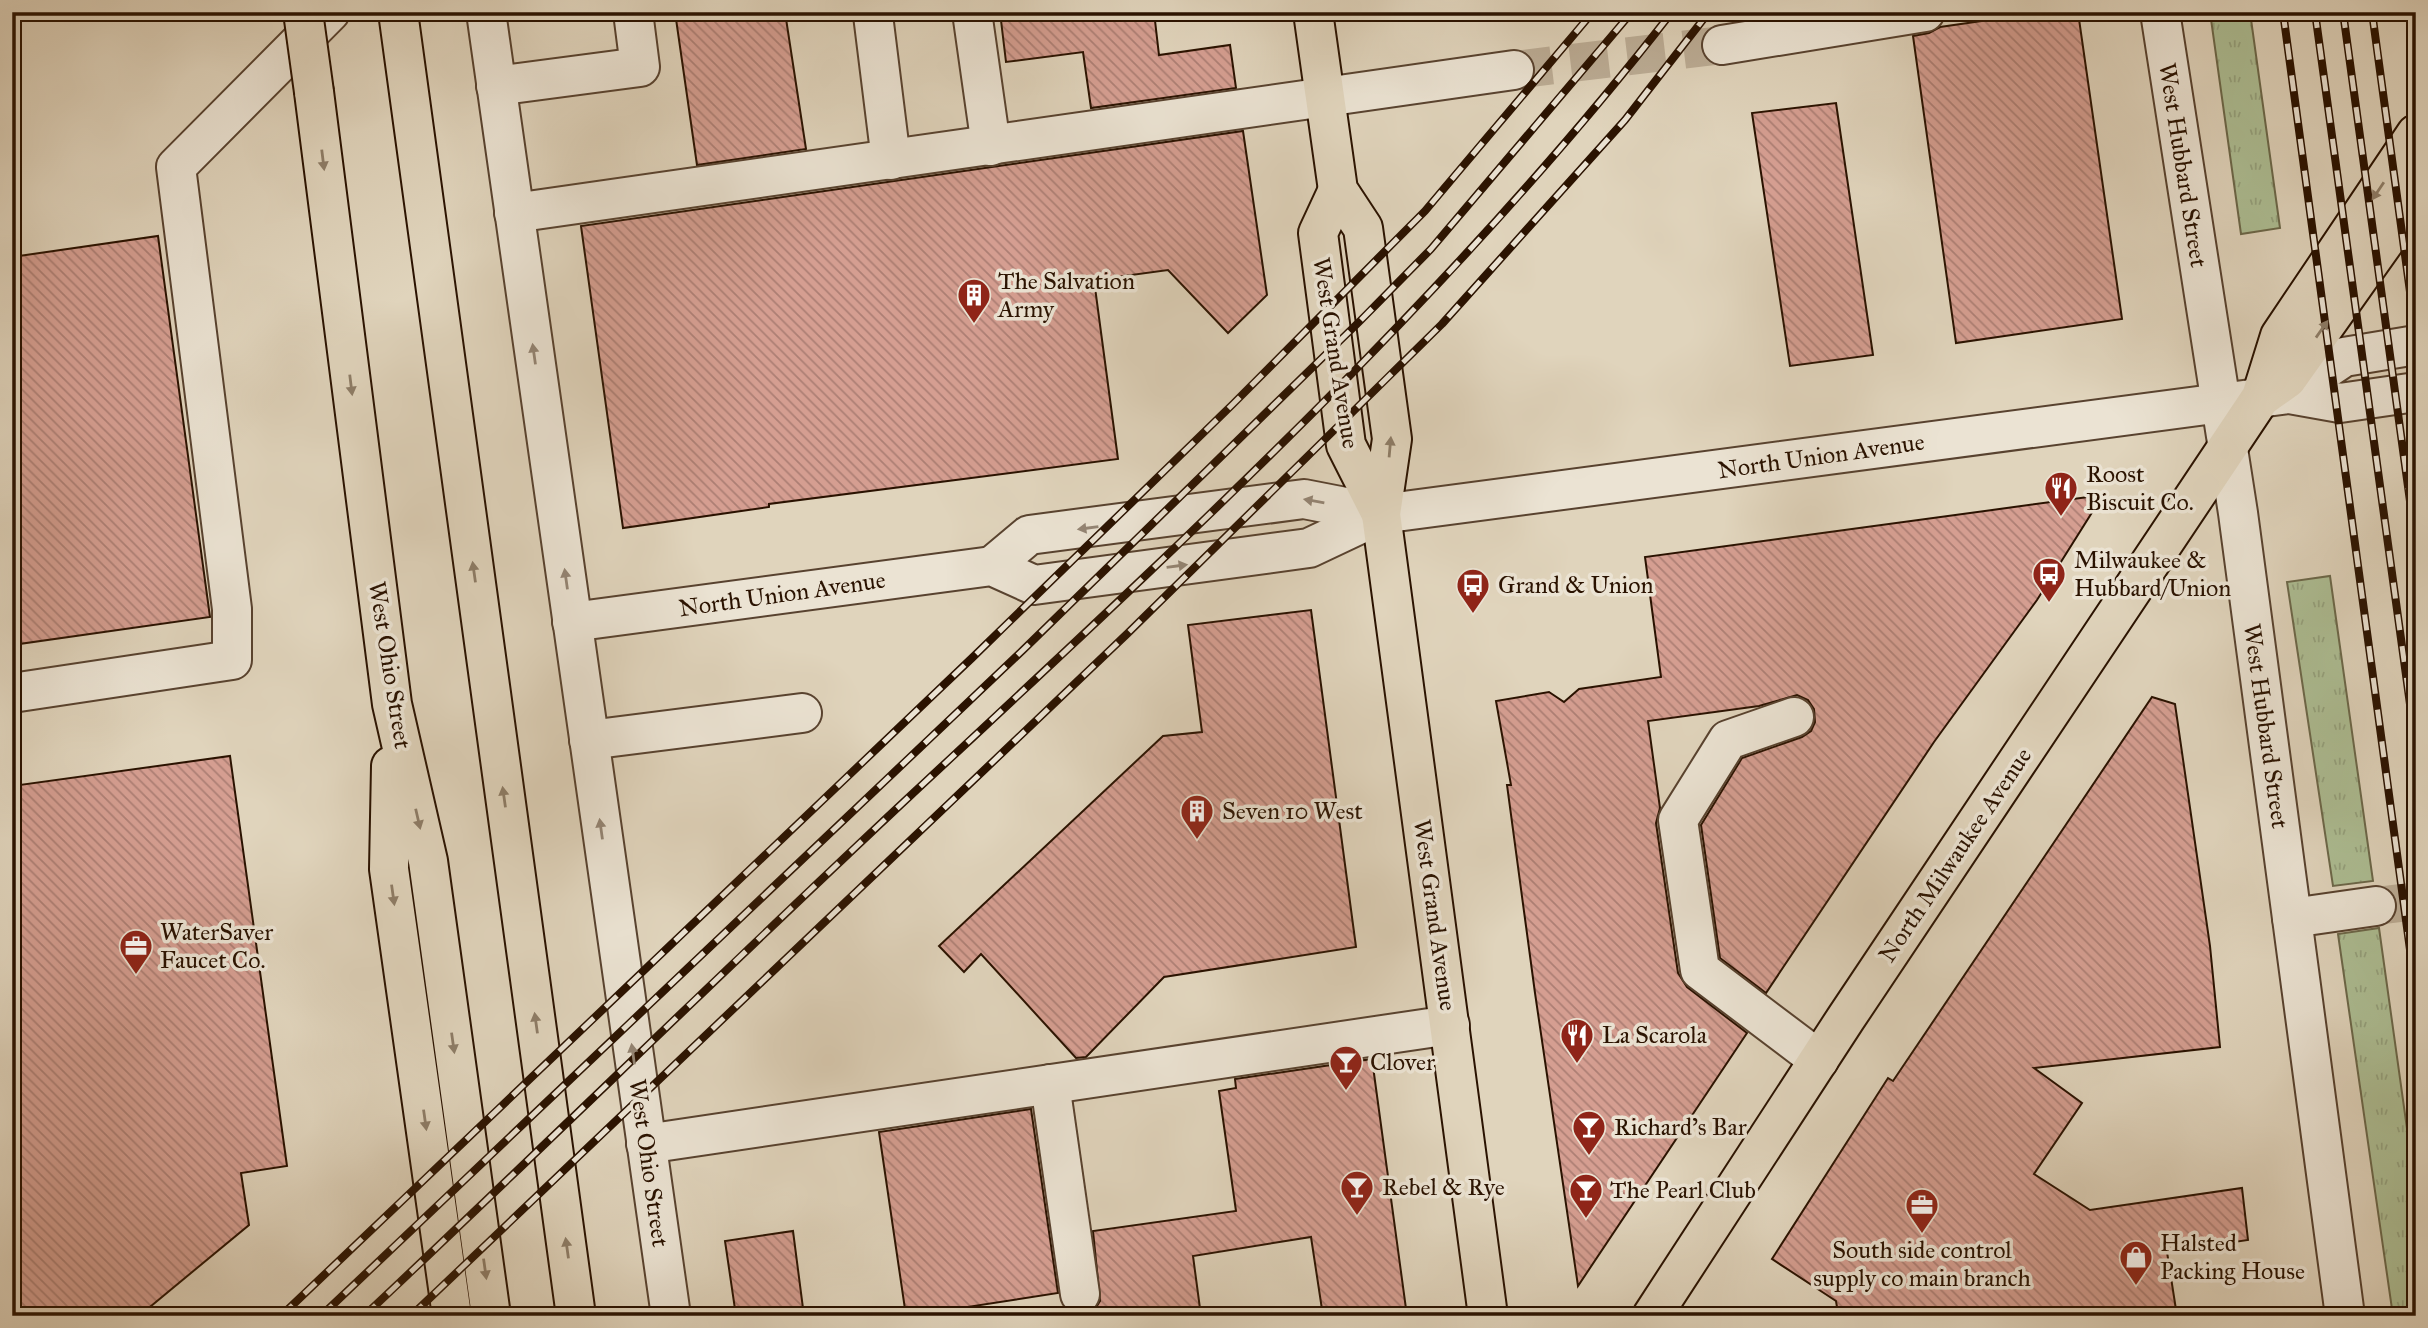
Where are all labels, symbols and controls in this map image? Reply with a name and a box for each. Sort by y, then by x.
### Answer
street label: West Hubbard Street [2152,61,2214,270]
one-way arrow [317,149,328,171]
one-way arrow [2371,181,2384,200]
street label: West Grand Avenue [1306,255,1366,451]
place label: The Salvation Army [997,266,1135,324]
building icon: The Salvation Army [955,276,993,325]
one-way arrow [2315,320,2329,338]
one-way arrow [528,343,539,365]
one-way arrow [346,375,357,397]
street label: North Union Avenue [1716,427,1926,485]
one-way arrow [1385,435,1396,457]
place label: Roost Biscuit Co. [2086,459,2194,517]
restaurant icon: Roost Biscuit Co. [2042,469,2080,518]
one-way arrow [1303,495,1325,506]
one-way arrow [1077,522,1099,533]
place label: Milwaukee & Hubbard/Union [2074,545,2231,603]
bus stop icon: Milwaukee & Hubbard/Union [2030,555,2068,604]
one-way arrow [1167,560,1189,571]
one-way arrow [468,561,479,583]
street label: North Union Avenue [677,565,887,623]
bus stop icon: Grand & Union [1454,566,1492,615]
one-way arrow [560,568,571,590]
place label: Grand & Union [1498,570,1654,600]
street label: West Ohio Street [362,579,418,751]
street label: West Hubbard Street [2237,622,2295,831]
street label: North Milwaukee Avenue [1872,742,2038,968]
one-way arrow [499,786,510,808]
building icon: Seven 10 West [1178,792,1216,841]
place label: Seven 10 West [1222,796,1363,826]
one-way arrow [413,808,424,830]
street label: West Grand Avenue [1407,817,1463,1013]
one-way arrow [596,818,607,840]
one-way arrow [388,884,399,906]
place label: WaterSaver Faucet Co. [160,917,273,975]
office icon: WaterSaver Faucet Co. [117,927,155,976]
one-way arrow [530,1012,541,1034]
restaurant icon: La Scarola [1558,1016,1596,1065]
place label: La Scarola [1602,1020,1708,1050]
one-way arrow [448,1032,459,1054]
one-way arrow [628,1043,639,1065]
bar icon: Clover [1327,1043,1365,1092]
place label: Clover [1370,1047,1435,1077]
street label: West Ohio Street [622,1077,676,1249]
bar icon: Richard's Bar [1570,1108,1608,1157]
one-way arrow [419,1109,430,1131]
place label: Richard's Bar [1614,1112,1747,1142]
bar icon: Rebel & Rye [1338,1168,1376,1217]
bar icon: The Pearl Club [1567,1171,1605,1220]
place label: Rebel & Rye [1382,1172,1505,1202]
place label: The Pearl Club [1610,1175,1756,1205]
office icon: South side control supply co main branch [1903,1186,1941,1235]
place label: Halsted Packing House [2160,1228,2305,1286]
place label: South side control supply co main branch [1813,1235,2031,1293]
one-way arrow [561,1237,572,1259]
shop icon: Halsted Packing House [2117,1238,2155,1287]
one-way arrow [479,1258,490,1280]

